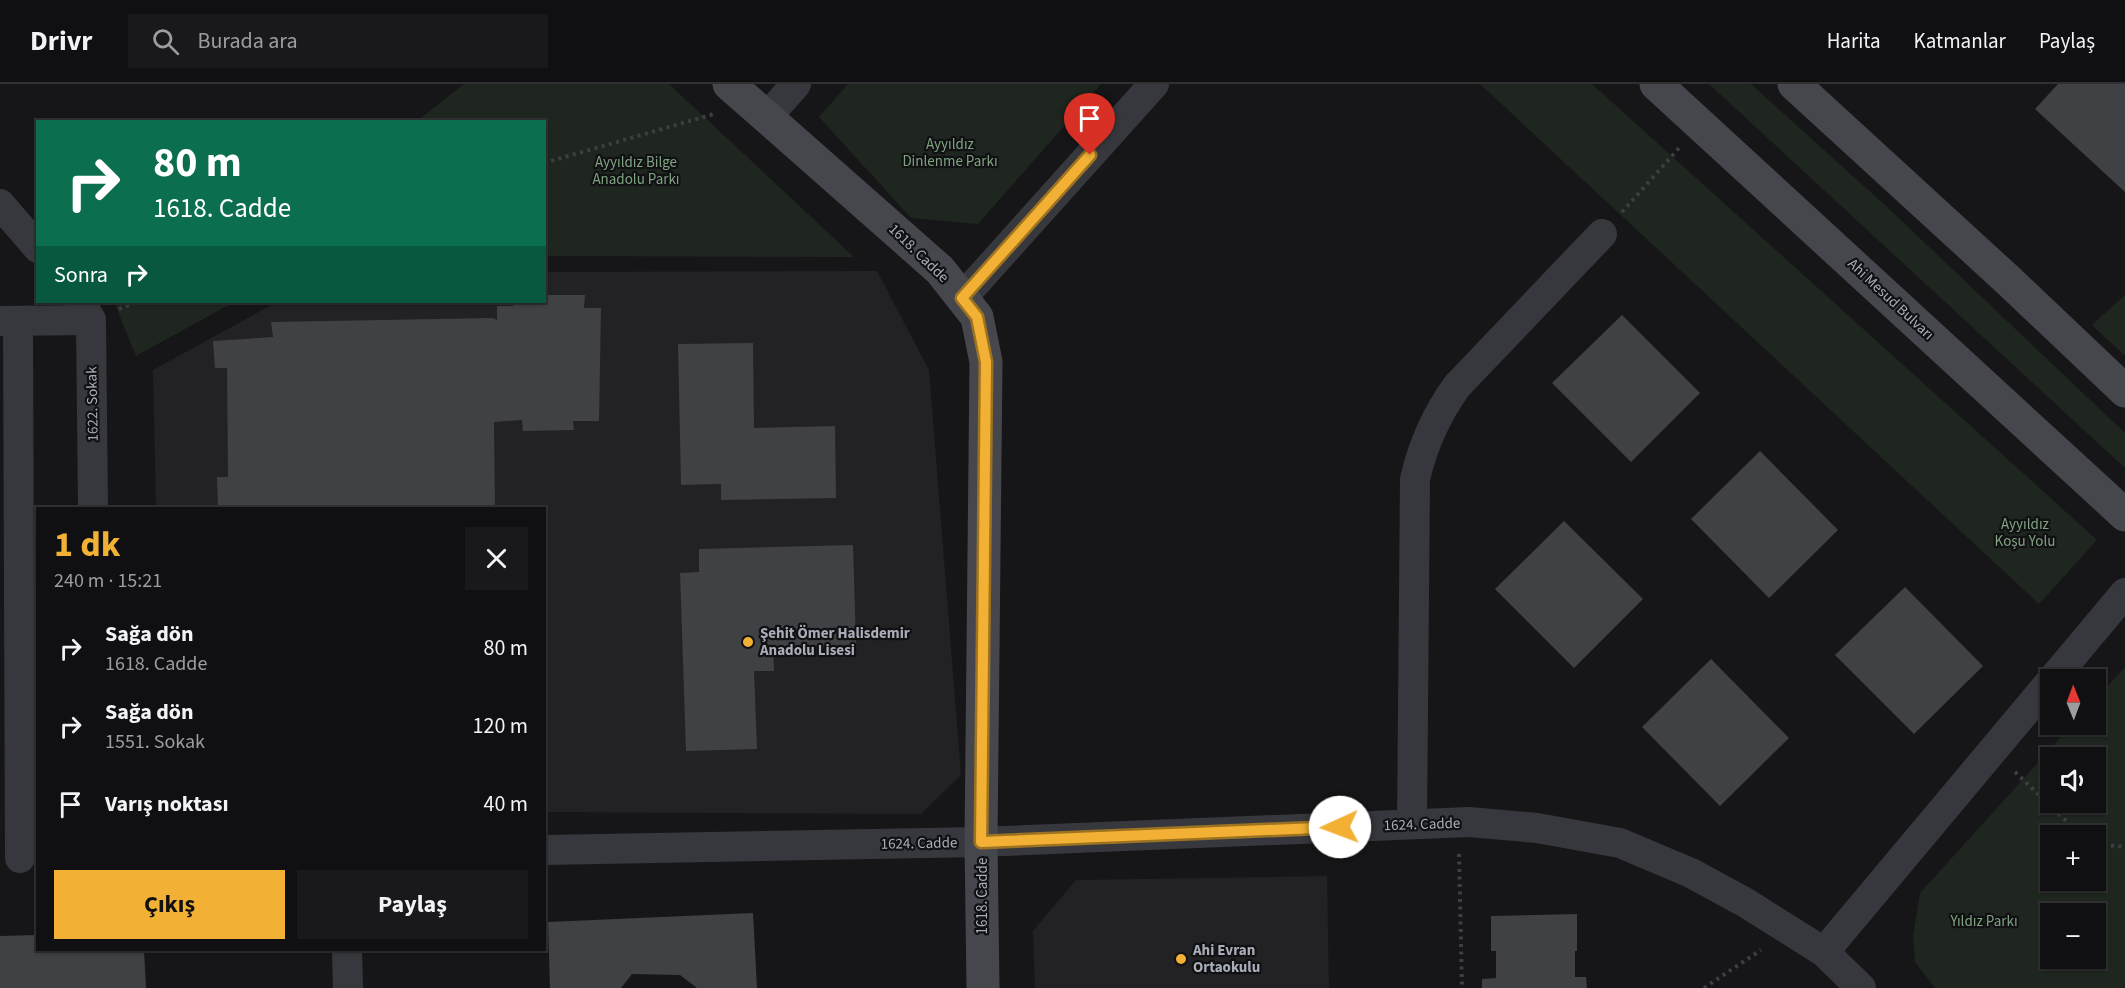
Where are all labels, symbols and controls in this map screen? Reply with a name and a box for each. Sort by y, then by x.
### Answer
search box [128,14,548,68]
text: Drivr [30,21,92,61]
icon: search [149,25,182,58]
text: Burada ara [197,25,298,57]
text: Harita [1827,26,1881,56]
text: Katmanlar [1914,26,2006,56]
text: Paylaş [2039,26,2095,56]
pin [1064,93,1115,155]
icon: arrive [1073,102,1106,135]
text: 80 m [153,133,242,193]
park label: Ayyıldız Dinlenme Parkı [902,134,998,172]
icon: right [54,144,132,222]
park label: Ayyıldız Bilge Anadolu Parkı [592,152,680,190]
text: 1618. Cadde [153,189,291,228]
street label: 1618. Cadde [884,219,954,288]
street label: Ahi Mesud Bulvarı [1843,254,1938,345]
icon: right [120,258,153,291]
text: Sonra [54,259,108,291]
street label: 1622. Sokak [81,366,104,442]
park label: Ayyıldız Koşu Yolu [1995,514,2055,552]
text: 1 dk [54,519,121,570]
button: close [465,527,528,590]
text: 240 m · 15:21 [54,567,162,595]
text: Sağa dön [105,618,194,650]
place label: Şehit Ömer Halisdemir Anadolu Lisesi [759,623,910,661]
icon: right [54,632,87,665]
text: 80 m [483,632,528,664]
marker: Şehit Ömer Halisdemir Anadolu Lisesi [741,635,755,649]
text: 1618. Cadde [105,650,207,678]
north arrow [2040,669,2106,735]
map controls [2040,669,2106,969]
text: Sağa dön [105,696,194,728]
icon: right [54,710,87,743]
text: 120 m [473,710,528,742]
text: 1551. Sokak [105,728,205,756]
button: sound [2040,747,2106,813]
icon: arrive [54,788,87,821]
text: Varış noktası [105,788,229,820]
text: 40 m [483,788,528,820]
position arrow [1308,795,1372,859]
street label: 1624. Cadde [1383,813,1461,836]
button: + [2040,825,2106,891]
street label: 1624. Cadde [880,832,958,855]
street label: 1618. Cadde [972,858,993,934]
button: Çıkış [54,870,285,939]
button: Paylaş [297,870,528,939]
button: − [2040,903,2106,969]
park label: Yıldız Parkı [1949,911,2018,932]
place label: Ahi Evran Ortaokulu [1192,940,1260,978]
marker: Ahi Evran Ortaokulu [1174,952,1188,966]

